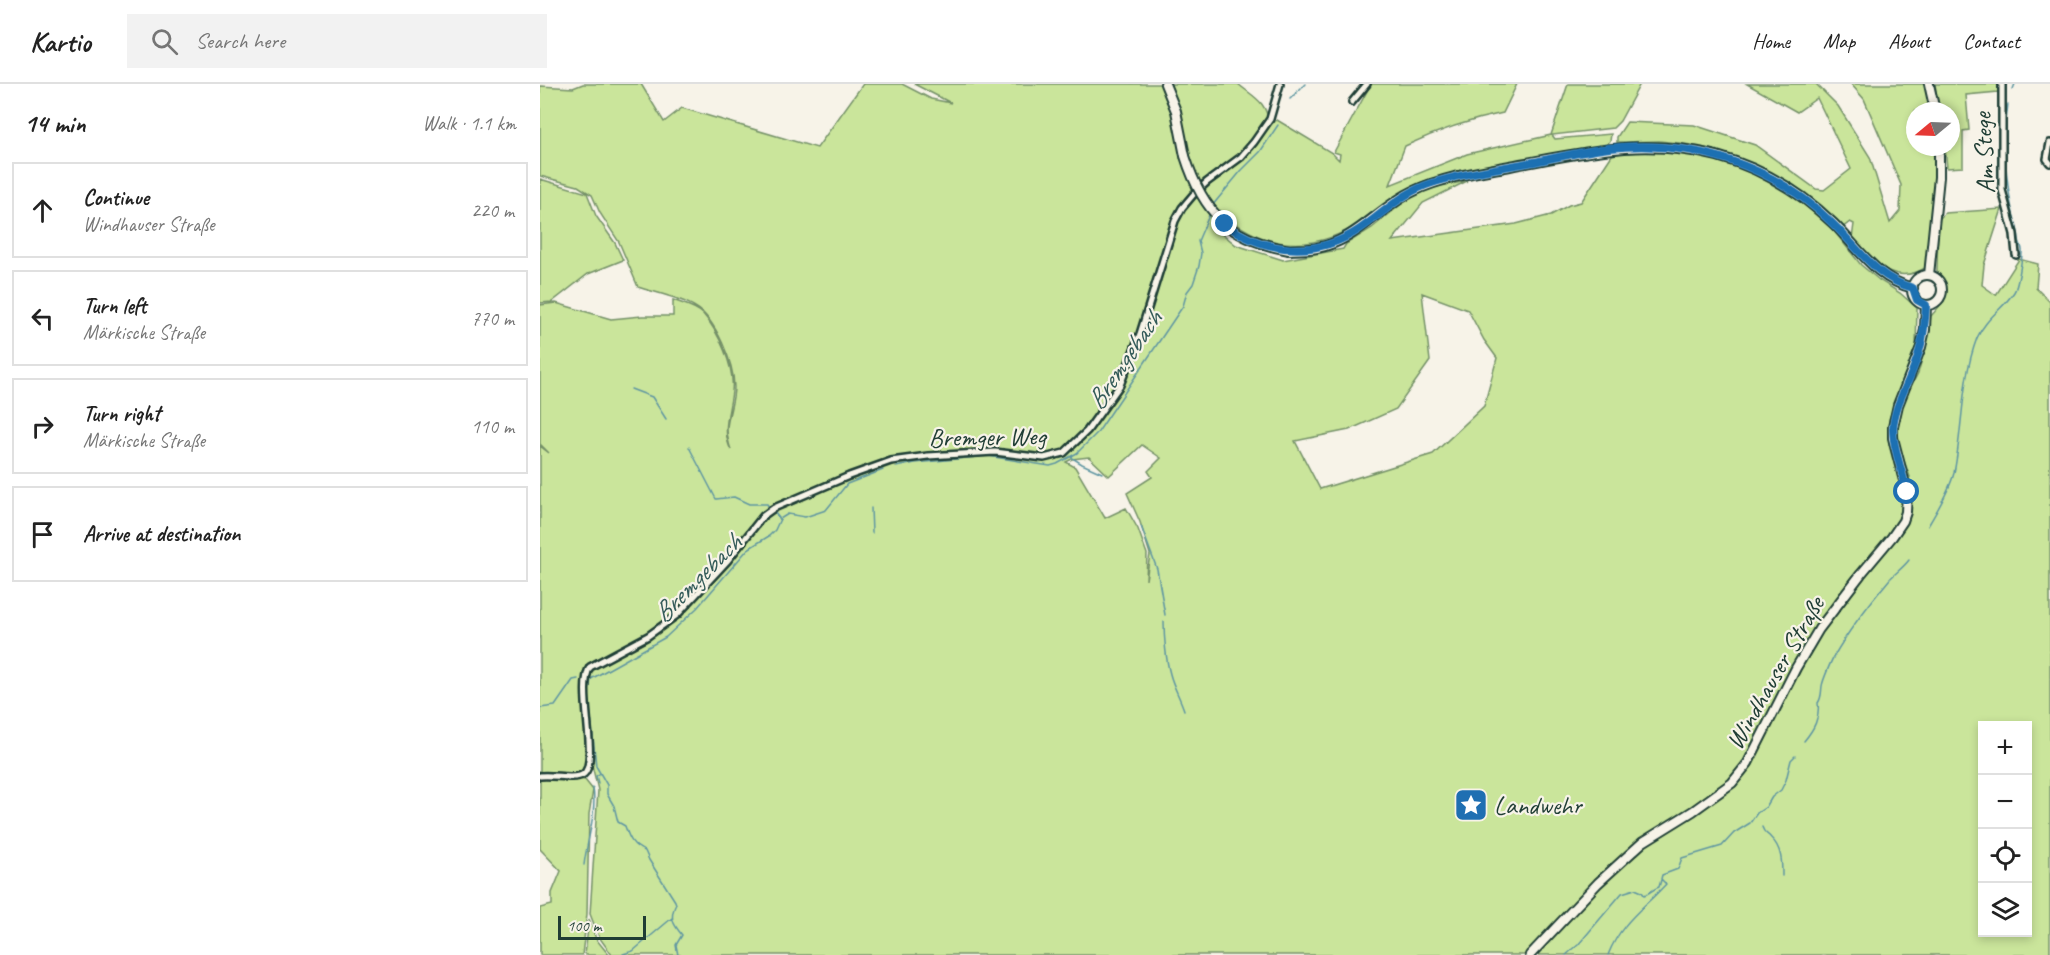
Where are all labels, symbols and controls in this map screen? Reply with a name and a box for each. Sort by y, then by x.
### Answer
search box [127,14,547,68]
text: Kartio [30,24,91,59]
icon: search [148,25,181,58]
text: Search here [196,27,285,55]
text: Home [1752,28,1790,54]
text: Map [1823,28,1855,54]
text: About [1888,28,1930,54]
text: Contact [1963,28,2020,54]
north arrow [1906,102,1960,156]
text: 14 min [24,107,86,140]
street label: Am Stege [1965,110,2003,194]
text: Walk · 1.1 km [422,111,516,136]
text: Continue [83,184,149,212]
icon: ahead [26,194,59,227]
text: 220 m [471,198,514,223]
route end [1211,210,1237,236]
text: Windhauser Straße [83,212,214,237]
text: Turn left [83,292,147,320]
icon: left [26,302,59,335]
water label: Bremgebach [1079,303,1170,416]
text: 770 m [471,306,514,331]
text: Märkische Straße [83,320,205,345]
text: Turn right [83,400,160,428]
icon: right [26,410,59,443]
text: 110 m [471,414,514,439]
street label: Bremger Weg [928,419,1048,455]
text: Märkische Straße [83,428,205,453]
route start [1893,478,1919,504]
icon: arrive [26,518,59,551]
text: Arrive at destination [83,520,240,548]
water label: Bremgebach [645,525,750,630]
street label: Windhauser Straße [1718,589,1833,755]
map controls [1978,721,2032,937]
button: + [1978,721,2032,775]
button: − [1978,775,2032,829]
place icon: Landwehr [1453,787,1489,823]
place label: Landwehr [1494,789,1583,822]
button: locate [1978,829,2032,883]
button: layers [1978,883,2032,937]
scale bar [558,913,646,940]
text: 100 m [567,916,601,936]

